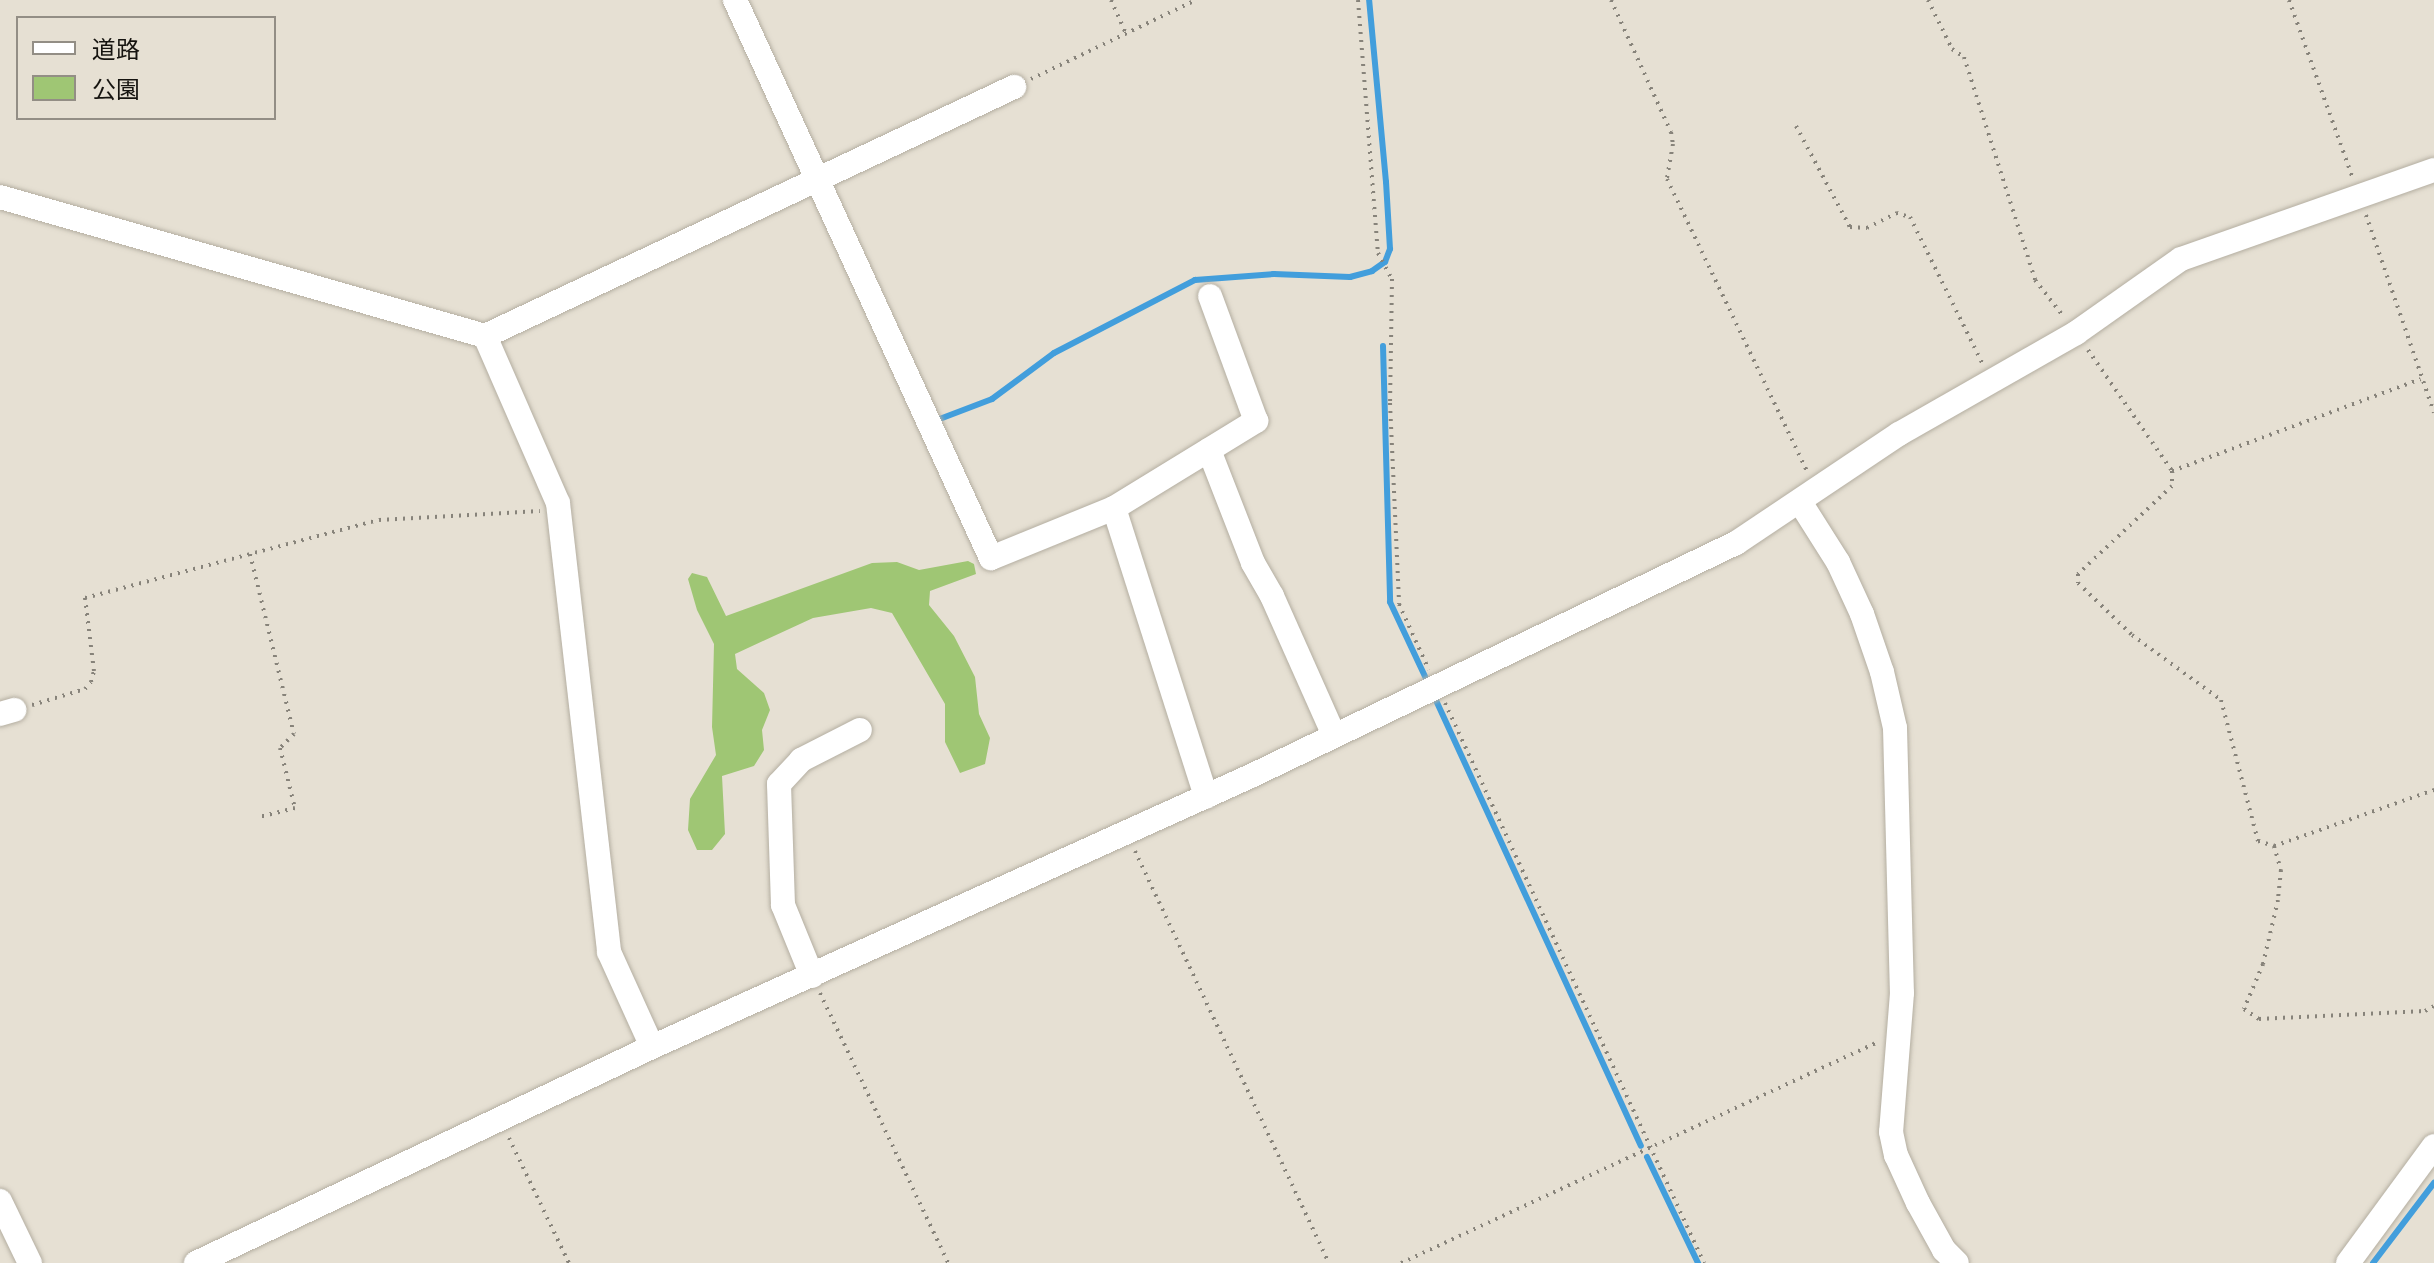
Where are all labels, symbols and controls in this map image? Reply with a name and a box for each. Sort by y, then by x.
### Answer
legend [16,16,276,120]
text: 道路 [92,32,140,67]
text: 公園 [92,72,140,107]

